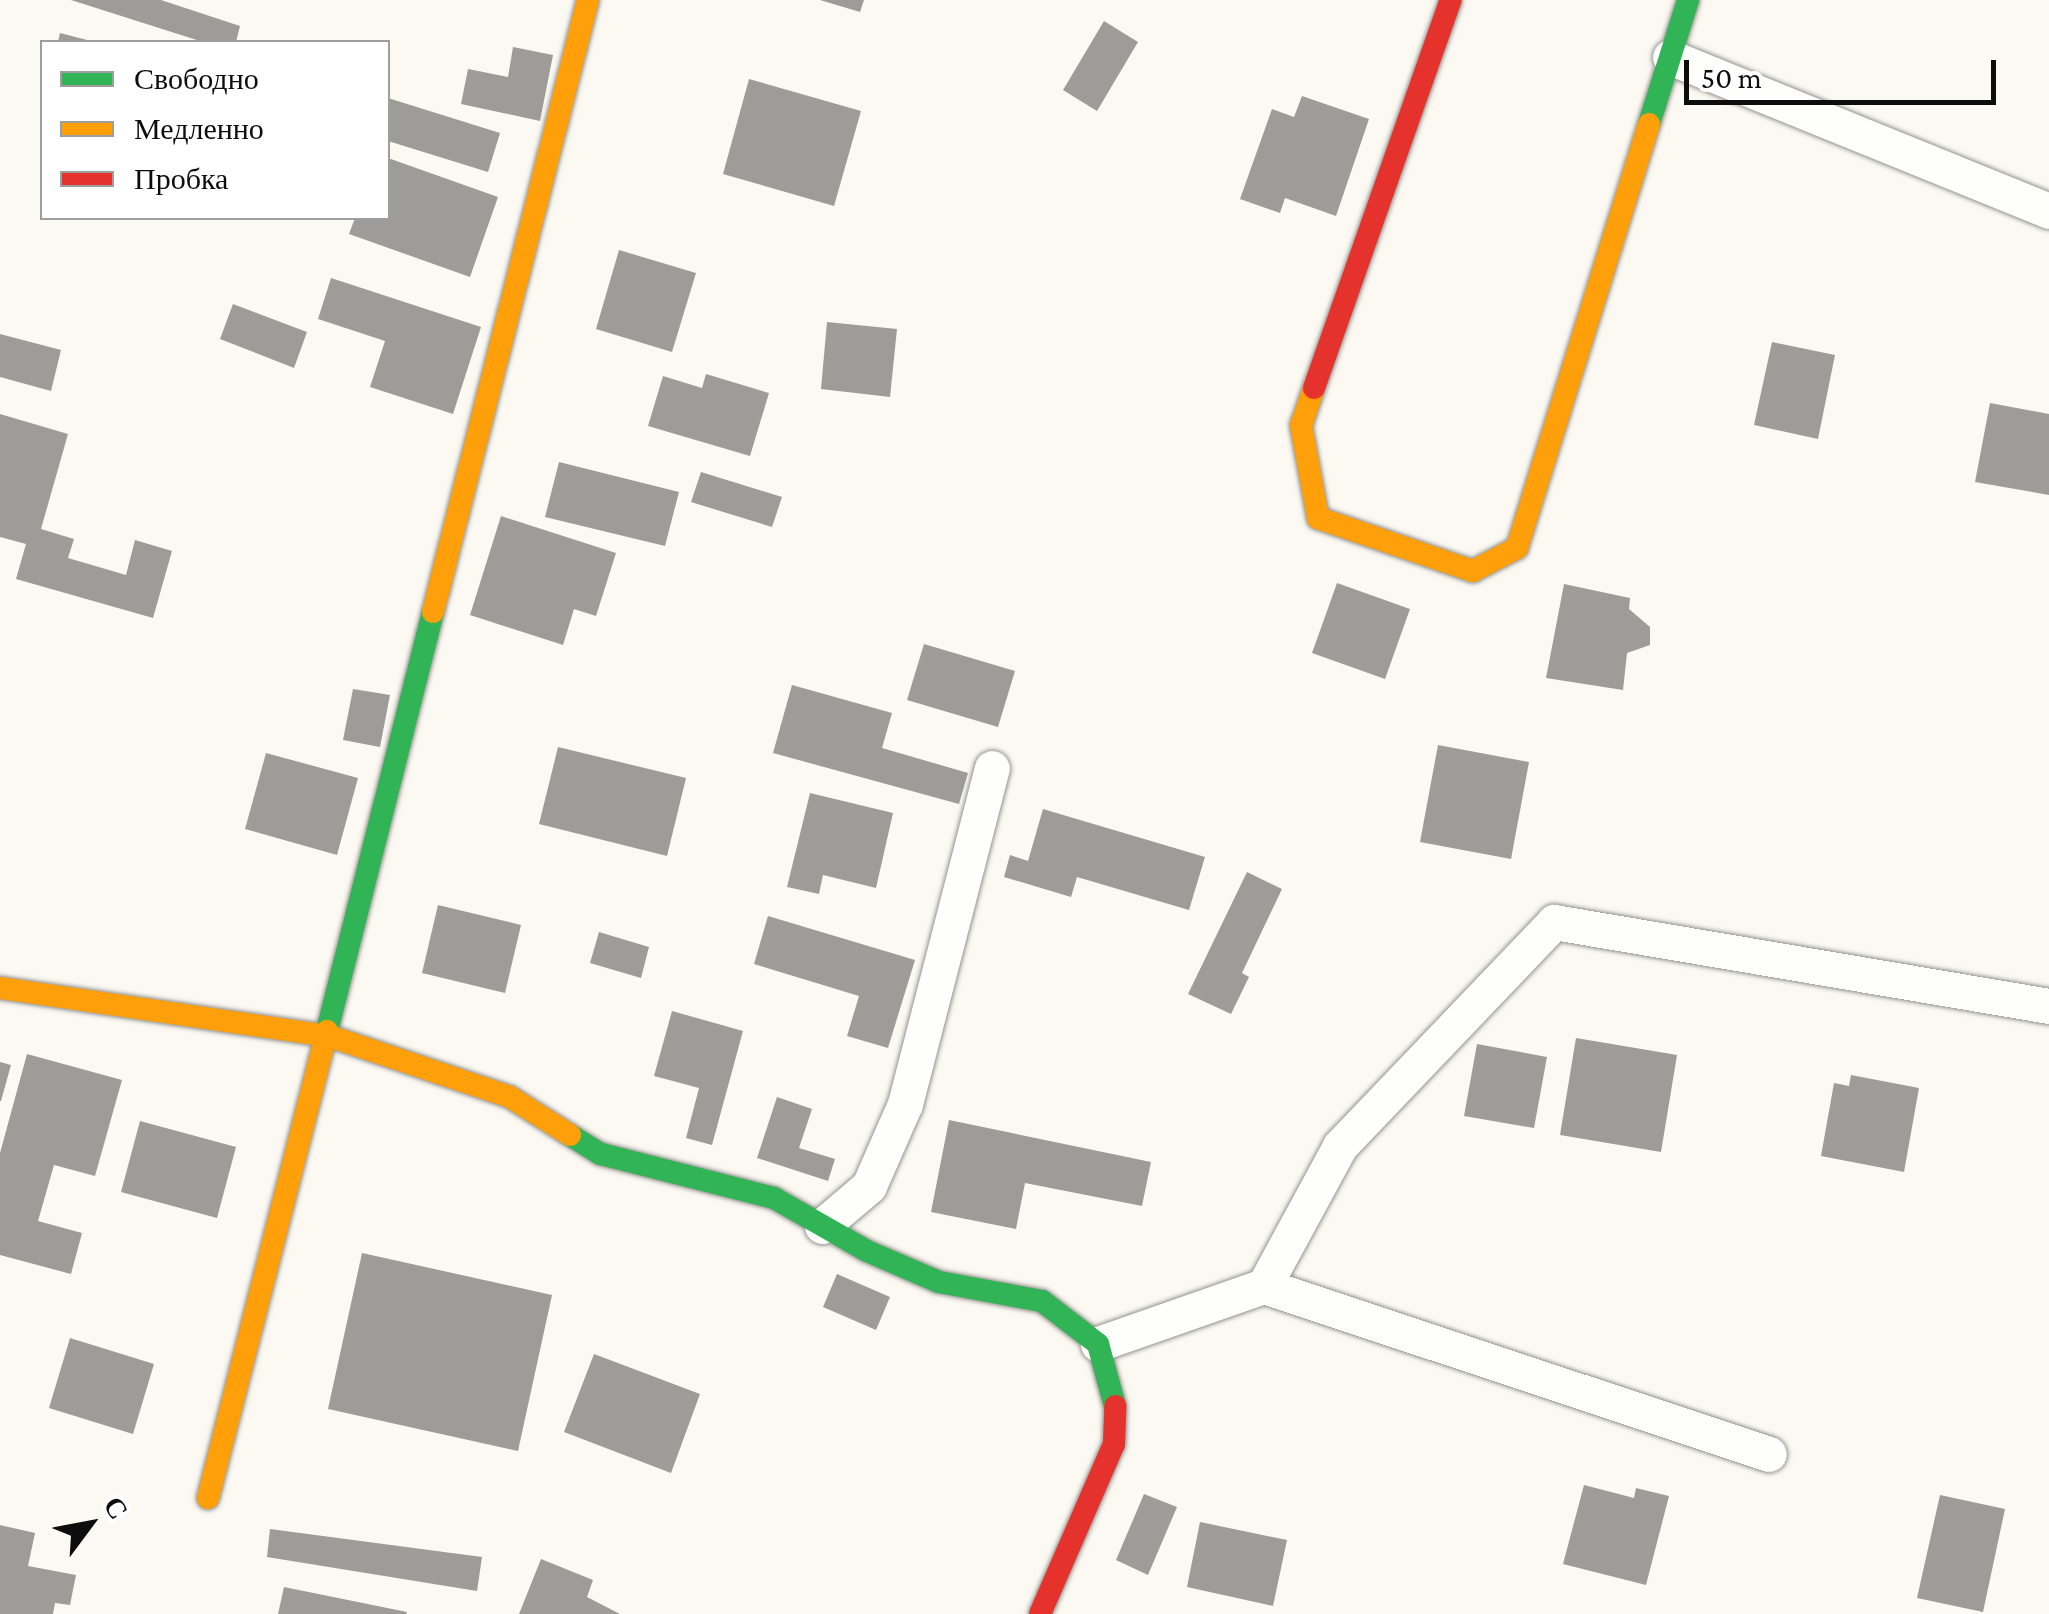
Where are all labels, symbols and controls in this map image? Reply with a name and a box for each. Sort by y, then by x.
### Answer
legend [40,40,390,220]
scale bar [1689,40,2002,102]
text: 50 m [1701,61,1762,94]
text: Свободно [134,62,259,95]
text: Медленно [134,112,264,145]
text: Пробка [134,162,228,195]
north arrow [40,1474,140,1574]
text: С [97,1491,134,1525]

